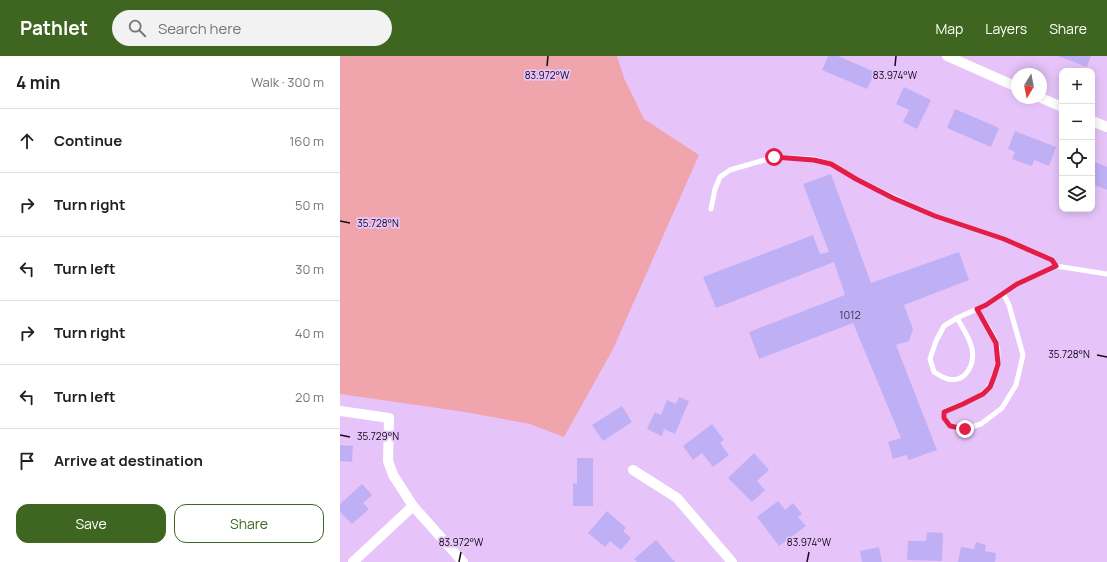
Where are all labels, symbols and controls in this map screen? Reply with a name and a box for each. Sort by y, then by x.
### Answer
search box [112,10,392,46]
text: Pathlet [20,15,88,41]
icon: search [126,17,148,39]
text: Search here [158,18,241,39]
text: Map [935,19,963,38]
text: Layers [985,19,1027,38]
text: Share [1049,19,1087,38]
text: 83.972°W [525,68,570,82]
text: 83.974°W [873,68,918,82]
north arrow [1011,68,1047,104]
map controls [1059,68,1095,212]
button: + [1059,68,1095,104]
text: 4 min [16,71,60,94]
text: Walk · 300 m [251,73,324,91]
button: − [1059,104,1095,140]
icon: ahead [16,130,38,152]
text: Continue [54,130,122,151]
text: 160 m [289,132,324,150]
button: locate [1059,140,1095,176]
route start [765,148,783,166]
button: layers [1059,176,1095,212]
icon: right [16,194,38,216]
text: Turn right [54,194,125,215]
text: 50 m [295,196,324,214]
text: 35.728°N [357,216,399,230]
icon: left [16,258,38,280]
text: Turn left [54,258,116,279]
text: 30 m [295,260,324,278]
house number: 1012 [839,307,861,322]
icon: right [16,322,38,344]
text: Turn right [54,322,125,343]
text: 40 m [295,324,324,342]
text: 35.728°N [1048,347,1090,361]
icon: left [16,386,38,408]
text: Turn left [54,386,116,407]
text: 20 m [295,388,324,406]
route end [956,420,974,438]
text: 35.729°N [357,429,399,443]
icon: arrive [16,450,38,472]
text: Arrive at destination [54,450,203,471]
button: Save [16,504,166,543]
button: Share [174,504,324,543]
text: 83.972°W [439,535,484,549]
text: 83.974°W [787,535,832,549]

